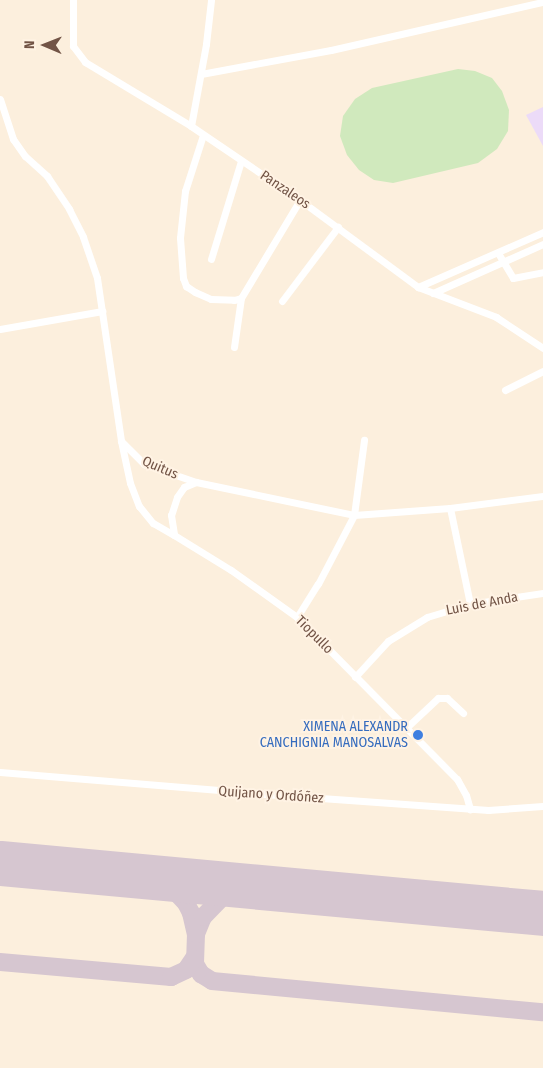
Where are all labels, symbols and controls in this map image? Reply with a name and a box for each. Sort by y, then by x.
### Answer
north arrow [20,20,70,70]
text: N [21,40,38,49]
street label: Panzaleos [257,167,313,213]
street label: Quitus [139,453,181,483]
street label: Luis de Anda [445,589,519,619]
street label: Tiopullo [292,613,336,657]
place label: XIMENA ALEXANDR CANCHIGNIA MANOSALVAS [260,719,408,752]
marker: XIMENA ALEXANDR CANCHIGNIA MANOSALVAS [412,729,424,741]
street label: Quijano y Ordóñez [218,783,324,807]

